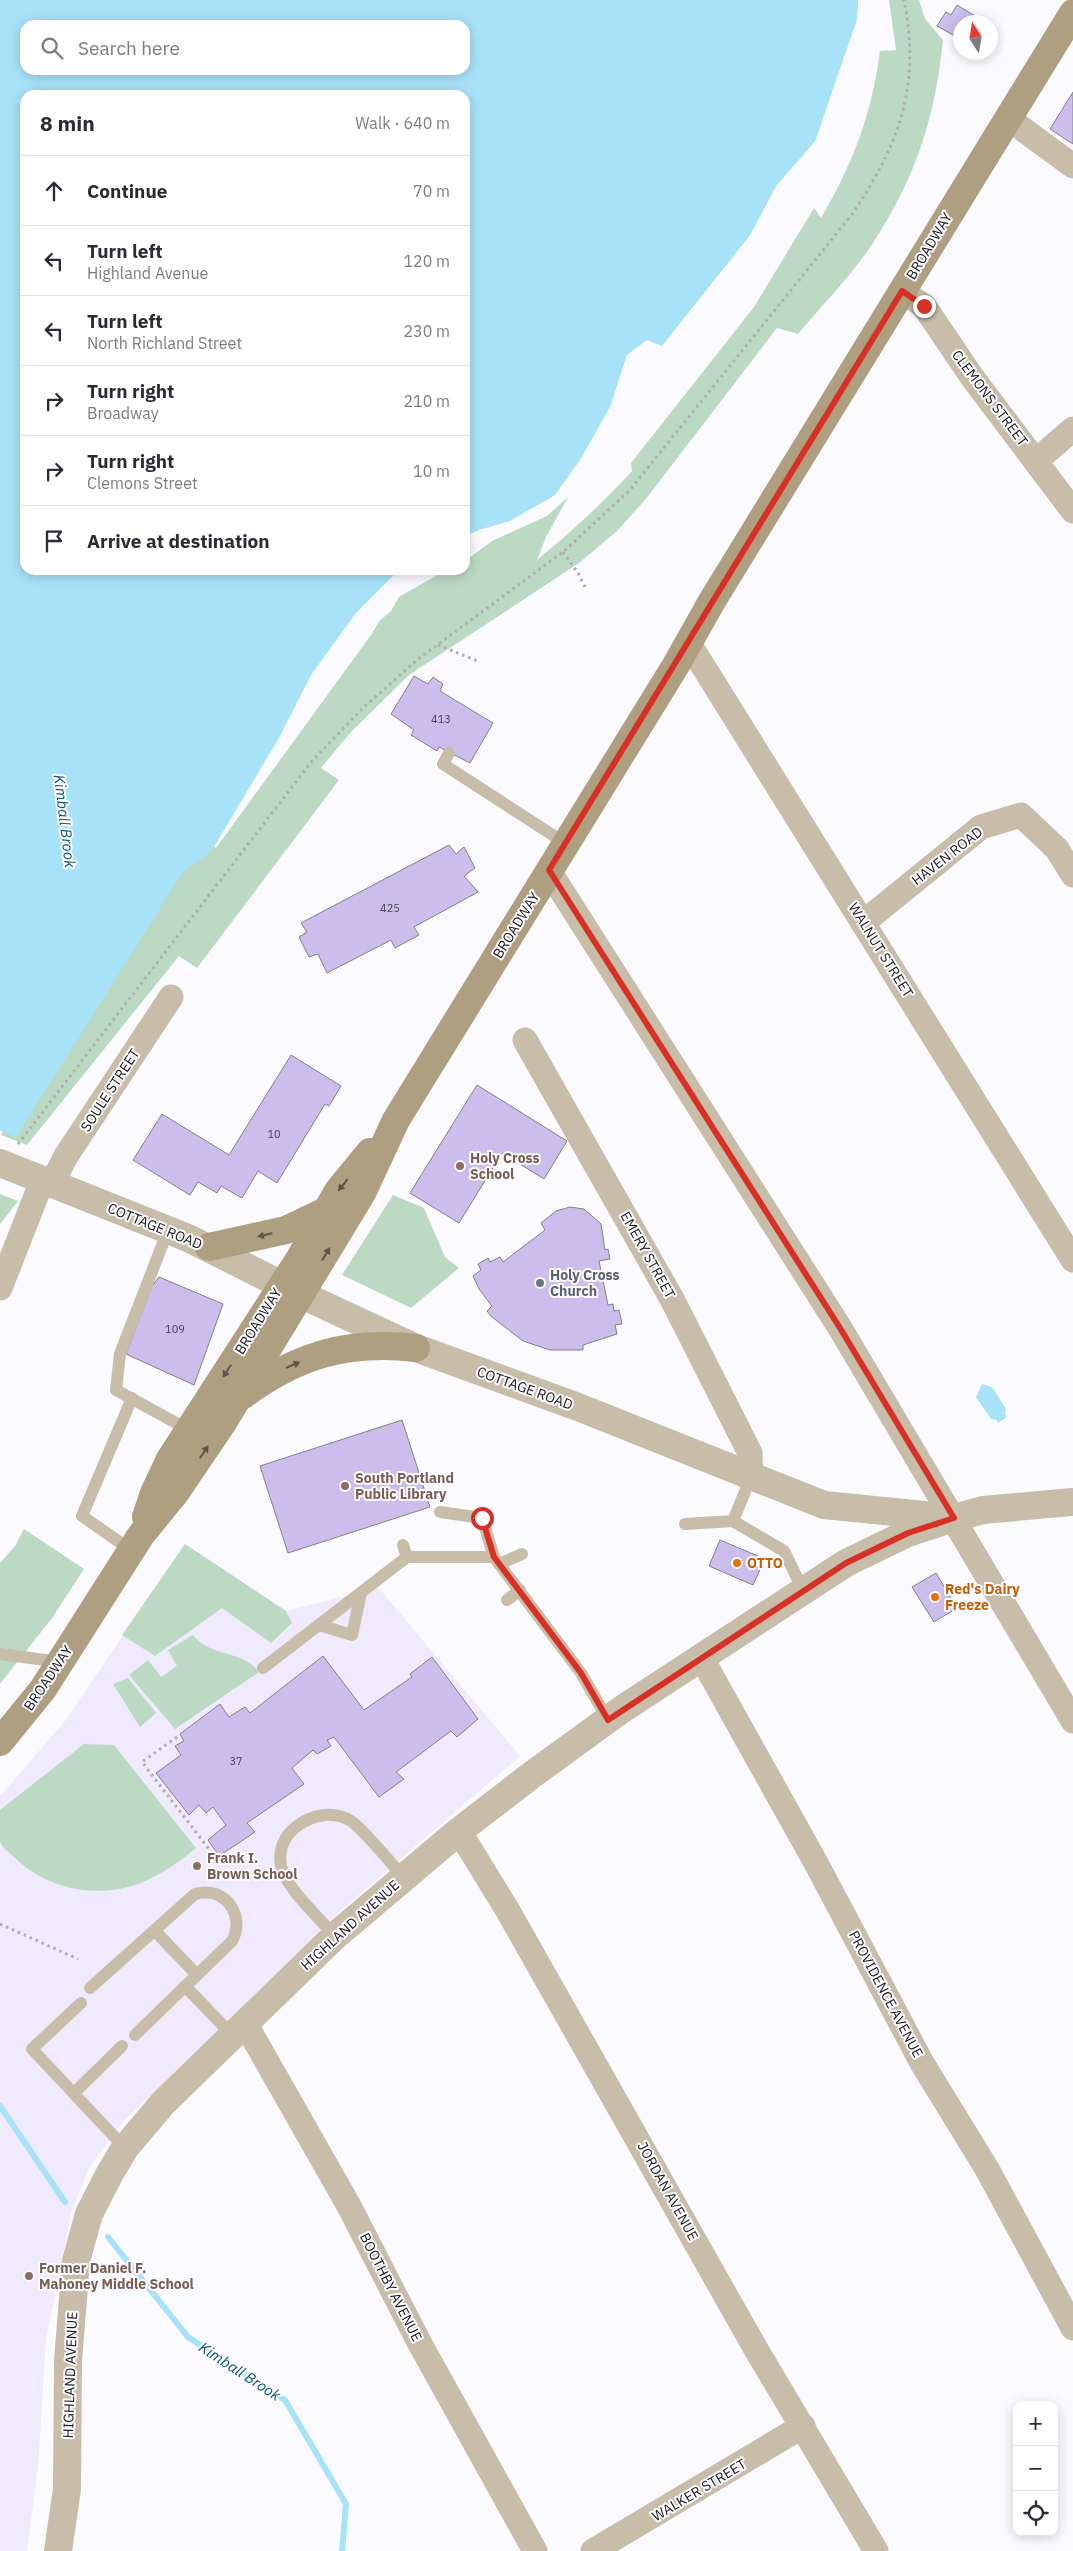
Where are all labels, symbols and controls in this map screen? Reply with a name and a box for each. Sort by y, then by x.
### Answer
north arrow [953,15,998,60]
search box [20,20,470,75]
icon: search [38,34,66,62]
text: Search here [78,36,180,60]
text: 8 min [40,109,95,137]
text: Walk · 640 m [355,113,450,133]
icon: ahead [40,177,68,205]
text: Continue [87,179,167,203]
text: 70 m [413,181,450,201]
street label: BROADWAY [902,209,956,283]
text: Turn left [87,239,163,263]
icon: left [40,247,68,275]
text: 120 m [403,251,450,271]
text: Highland Avenue [87,263,208,283]
route end [913,295,936,318]
text: Turn left [87,309,163,333]
icon: left [40,317,68,345]
text: 230 m [403,321,450,341]
text: North Richland Street [87,333,242,353]
street label: CLEMONS STREET [948,346,1032,450]
text: Turn right [87,379,174,403]
icon: right [40,387,68,415]
text: 210 m [403,391,450,411]
text: Broadway [87,403,159,423]
text: Turn right [87,449,174,473]
icon: right [40,457,68,485]
text: 10 m [413,461,450,481]
text: Clemons Street [87,473,198,493]
icon: arrive [40,527,68,555]
text: Arrive at destination [87,529,270,553]
house number: 413 [431,712,451,726]
water label: Kimball Brook [50,773,80,869]
street label: HAVEN ROAD [908,823,986,889]
street label: BROADWAY [489,888,544,962]
street label: WALNUT STREET [845,899,917,1001]
house number: 425 [380,901,400,915]
street label: SOULE STREET [77,1045,143,1135]
house number: 10 [267,1127,281,1141]
place label: Holy Cross School [470,1149,540,1183]
marker: Holy Cross School [454,1160,466,1172]
one-way arrow [338,1178,349,1191]
street label: COTTAGE ROAD [105,1199,205,1253]
street label: EMERY STREET [617,1208,679,1302]
one-way arrow [257,1231,272,1239]
one-way arrow [322,1247,331,1260]
place label: Holy Cross Church [550,1266,620,1300]
marker: Holy Cross Church [534,1277,546,1289]
street label: BROADWAY [231,1284,286,1358]
house number: 109 [165,1322,185,1336]
one-way arrow [286,1360,300,1368]
street label: COTTAGE ROAD [475,1362,575,1414]
one-way arrow [222,1364,231,1377]
one-way arrow [199,1445,209,1459]
place label: South Portland Public Library [355,1469,454,1503]
marker: South Portland Public Library [339,1480,351,1492]
route start [471,1507,494,1530]
place label: OTTO [747,1554,783,1572]
marker: OTTO [731,1557,743,1569]
place label: Red's Dairy Freeze [945,1580,1020,1614]
marker: Red's Dairy Freeze [929,1591,941,1603]
street label: BROADWAY [20,1641,77,1714]
house number: 37 [229,1754,243,1768]
place label: Frank I. Brown School [207,1849,297,1883]
marker: Frank I. Brown School [191,1860,203,1872]
street label: HIGHLAND AVENUE [297,1876,403,1974]
street label: PROVIDENCE AVENUE [845,1927,927,2061]
street label: JORDAN AVENUE [633,2139,703,2243]
street label: BOOTHBY AVENUE [356,2230,426,2344]
place label: Former Daniel F. Mahoney Middle School [39,2259,194,2293]
marker: Former Daniel F. Mahoney Middle School [23,2270,35,2282]
street label: HIGHLAND AVENUE [59,2311,81,2439]
water label: Kimball Brook [196,2338,285,2405]
map controls [1013,2401,1058,2536]
button: + [1013,2401,1058,2446]
button: − [1013,2446,1058,2491]
street label: WALKER STREET [649,2455,749,2525]
button: locate [1013,2491,1058,2536]

